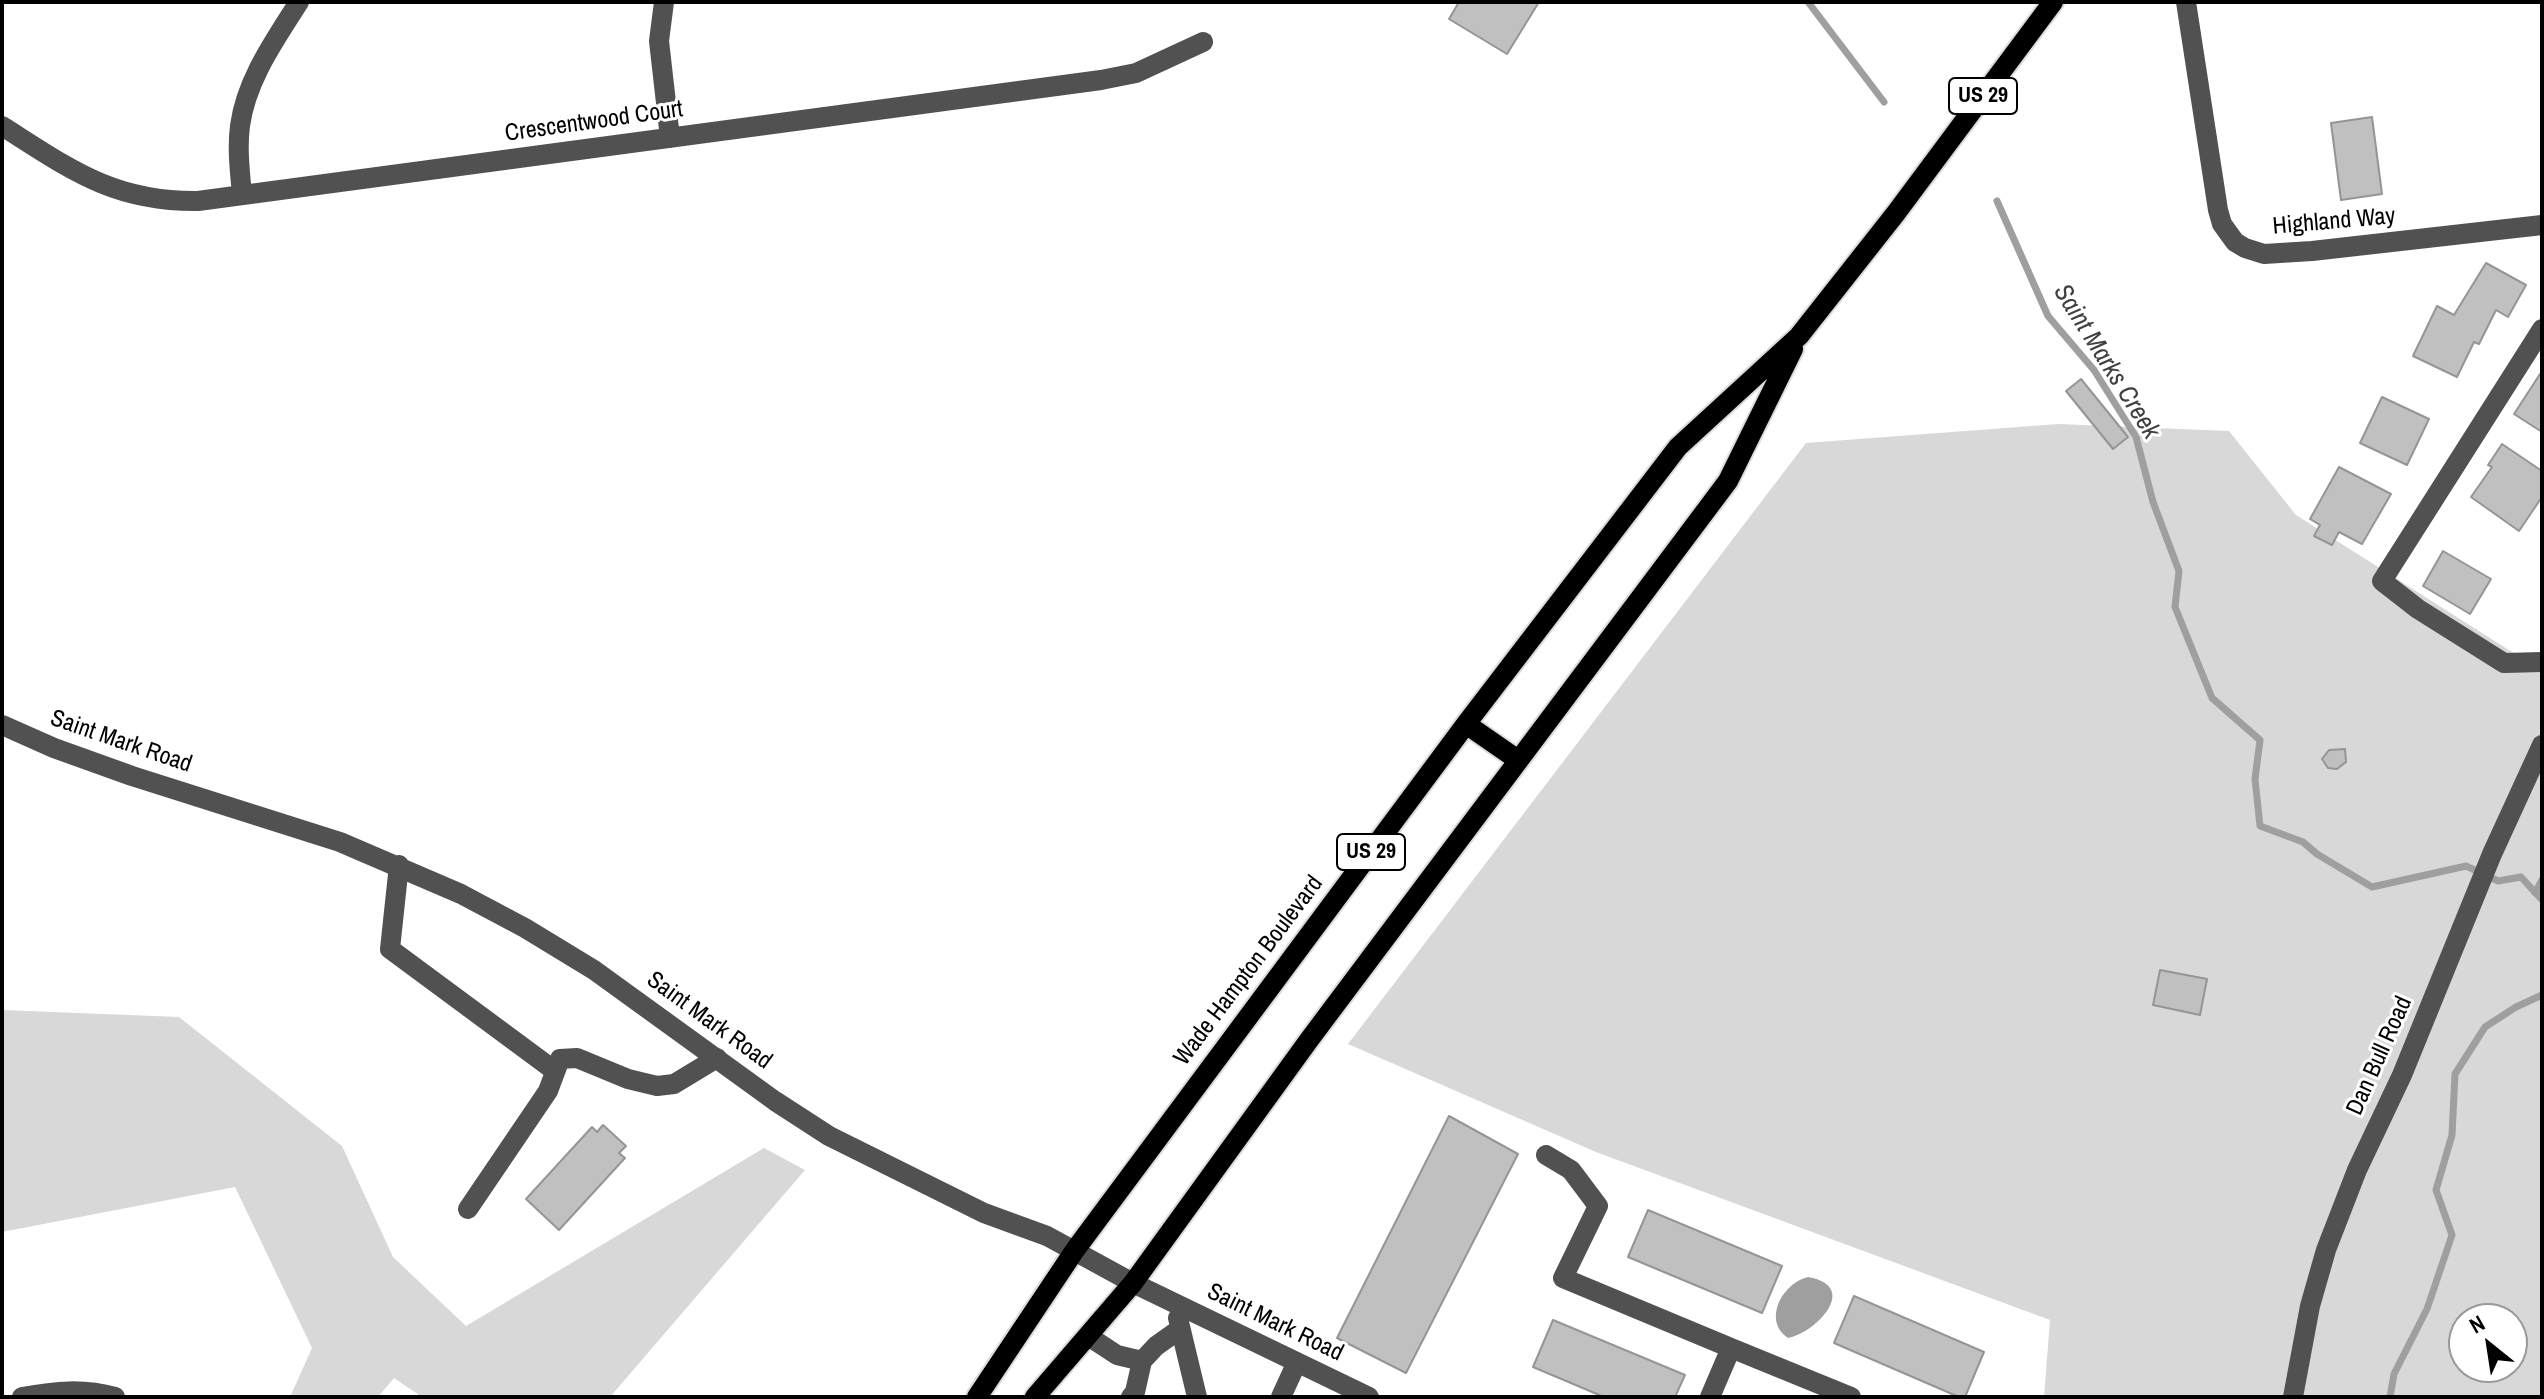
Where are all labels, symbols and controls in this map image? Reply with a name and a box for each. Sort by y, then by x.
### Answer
road number: US 29 [1949,78,2017,114]
street label: Crescentwood Court [503,95,685,149]
street label: Highland Way [2272,202,2396,242]
water label: Saint Marks Creek [2046,279,2166,445]
street label: Saint Mark Road [46,704,196,780]
road number: US 29 [1337,834,1405,870]
street label: Wade Hampton Boulevard [1168,870,1330,1072]
street label: Saint Mark Road [641,966,777,1076]
street label: Dan Bull Road [2341,992,2419,1120]
street label: Saint Mark Road [1202,1278,1348,1368]
north arrow [2448,1303,2528,1383]
text: N [2464,1308,2490,1340]

